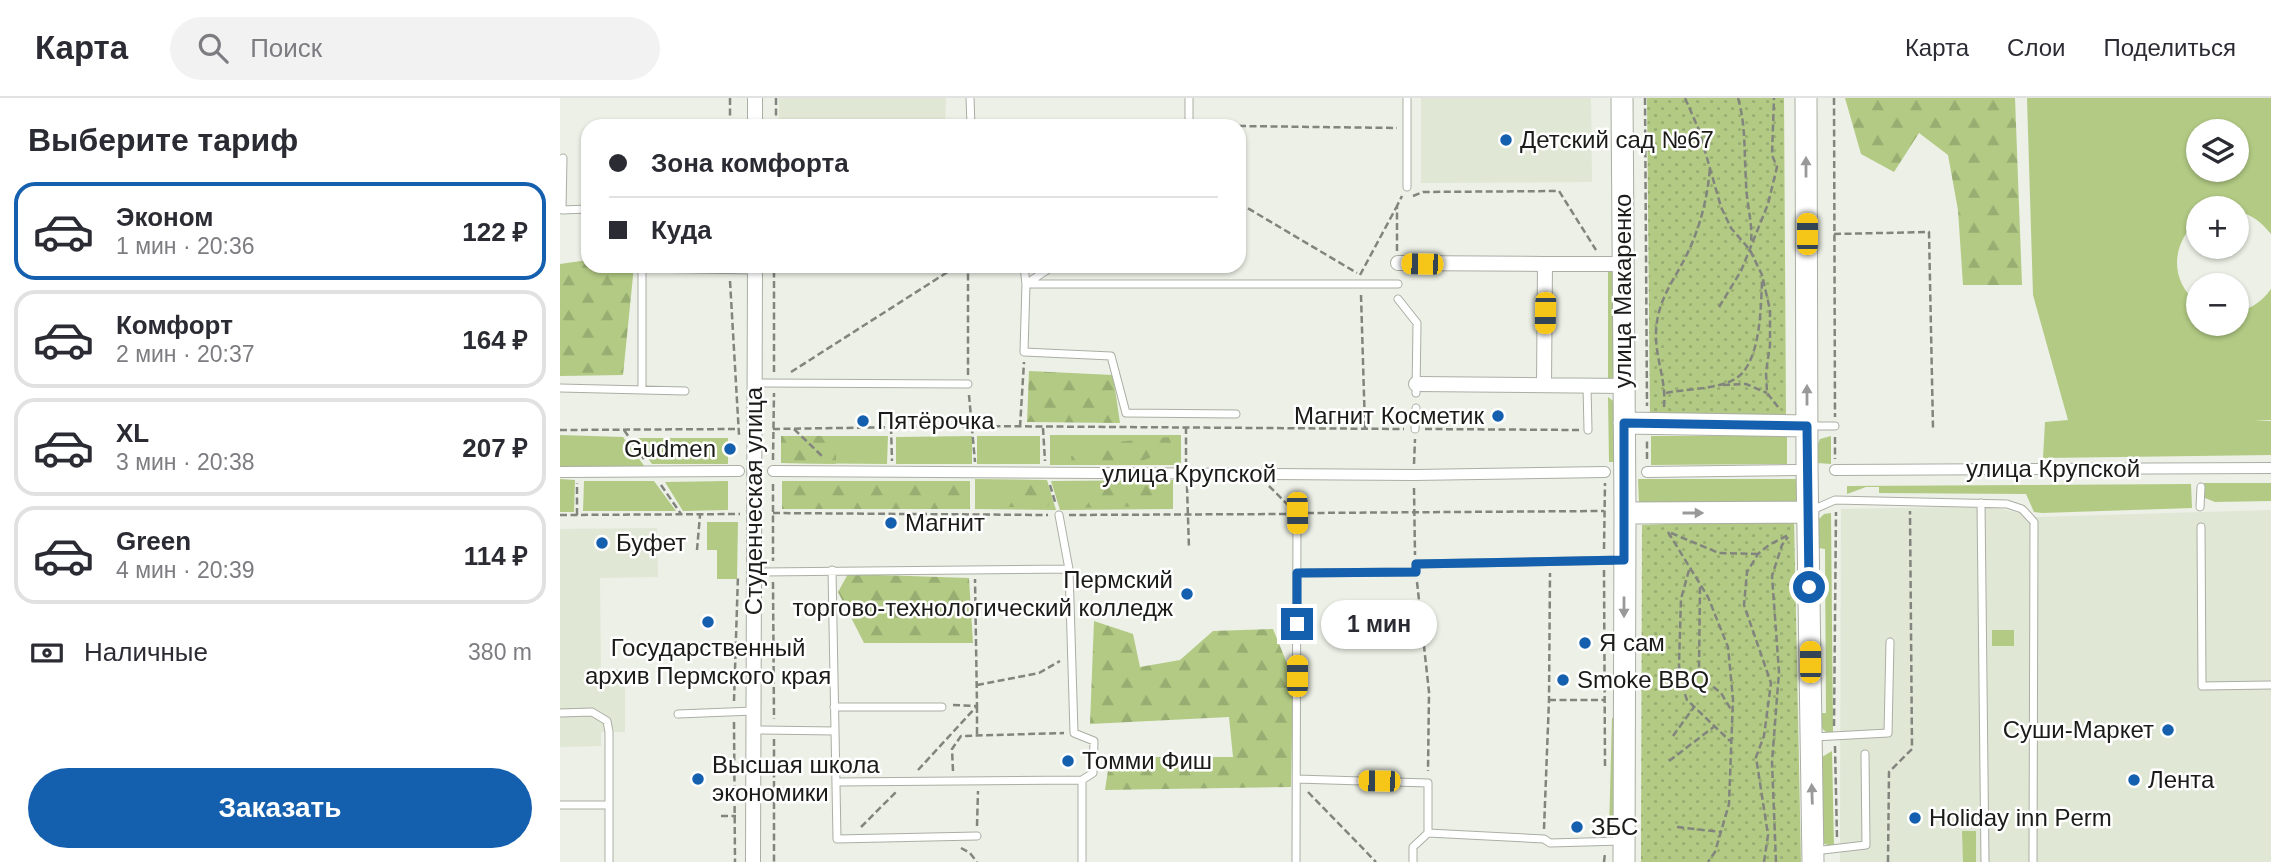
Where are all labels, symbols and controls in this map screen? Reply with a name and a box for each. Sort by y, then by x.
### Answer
search box [170,17,660,80]
text: Карта [35,29,128,66]
icon: search [194,29,232,67]
text: Поиск [250,33,322,63]
text: Карта [1905,34,1969,61]
text: Слои [2007,34,2065,61]
text: Поделиться [2103,34,2236,61]
map controls [2186,119,2249,336]
button: layers [2186,119,2249,182]
text: Выберите тариф [28,122,298,158]
place label: Детский сад №67 [1520,126,1714,153]
marker: Детский сад №67 [1498,132,1514,148]
text: Зона комфорта [651,148,849,178]
one-way arrow [1800,156,1812,178]
street label: улица Макаренко [1609,194,1636,388]
button: + [2186,196,2249,259]
icon: car [32,200,95,263]
text: Эконом [116,202,214,232]
car [1797,213,1818,255]
text: Куда [651,215,712,245]
text: 122 ₽ [462,217,528,247]
text: 1 мин · 20:36 [116,233,255,259]
car [1401,253,1444,275]
button: − [2186,273,2249,336]
car [1535,292,1556,334]
icon: car [32,308,95,371]
text: Комфорт [116,310,233,340]
text: 164 ₽ [462,325,528,355]
text: 2 мин · 20:37 [116,341,255,367]
one-way arrow [1801,384,1813,406]
street label: Студенческая улица [740,386,767,615]
place label: Магнит Косметик [1294,402,1484,429]
place label: Пятёрочка [877,407,995,434]
marker: Магнит Косметик [1490,408,1506,424]
marker: Пятёрочка [855,413,871,429]
icon: car [32,416,95,479]
text: XL [116,418,149,448]
text: 207 ₽ [462,433,528,463]
place label: Gudmen [624,435,716,462]
marker: Gudmen [722,441,738,457]
text: 3 мин · 20:38 [116,449,255,475]
street label: улица Крупской [1966,455,2140,482]
street label: улица Крупской [1102,460,1276,487]
car [1287,492,1308,534]
one-way arrow [1682,507,1704,519]
place label: Магнит [905,509,985,536]
marker: Магнит [883,515,899,531]
icon: car [32,524,95,587]
text: Green [116,526,191,556]
place label: Буфет [616,529,686,556]
marker: Буфет [594,535,610,551]
text: 114 ₽ [464,541,528,571]
text: 4 мин · 20:39 [116,557,255,583]
place label: Пермский торгово-технологический колледж [792,566,1173,621]
route start [1793,571,1825,603]
marker: Пермский торгово-технологический колледж [1179,586,1195,602]
one-way arrow [1618,596,1630,618]
callout: 1 мин [1322,600,1437,648]
route end [1281,608,1313,640]
text: 1 мин [1347,611,1411,637]
marker: Государственный архив Пермского края [700,614,716,630]
place label: Я сам [1599,629,1665,656]
icon: cash [28,634,66,672]
place label: Государственный архив Пермского края [585,634,831,689]
marker: Я сам [1577,635,1593,651]
text: Наличные [84,637,208,667]
text: 380 m [468,639,532,665]
car [1800,641,1821,683]
car [1287,655,1308,697]
place label: Smoke BBQ [1577,666,1709,693]
marker: Smoke BBQ [1555,672,1571,688]
place label: Суши-Маркет [2003,716,2154,743]
marker: Суши-Маркет [2160,722,2176,738]
place label: Томми Фиш [1082,747,1212,774]
place label: Высшая школа экономики [712,751,880,806]
marker: Томми Фиш [1060,753,1076,769]
place label: Лента [2148,766,2215,793]
button: Заказать [28,768,532,848]
car [1358,770,1401,792]
marker: Высшая школа экономики [690,771,706,787]
marker: Лента [2126,772,2142,788]
one-way arrow [1806,783,1817,805]
place label: Holiday inn Perm [1929,804,2112,831]
marker: Holiday inn Perm [1907,810,1923,826]
place label: ЗБС [1591,813,1638,840]
marker: ЗБС [1569,819,1585,835]

